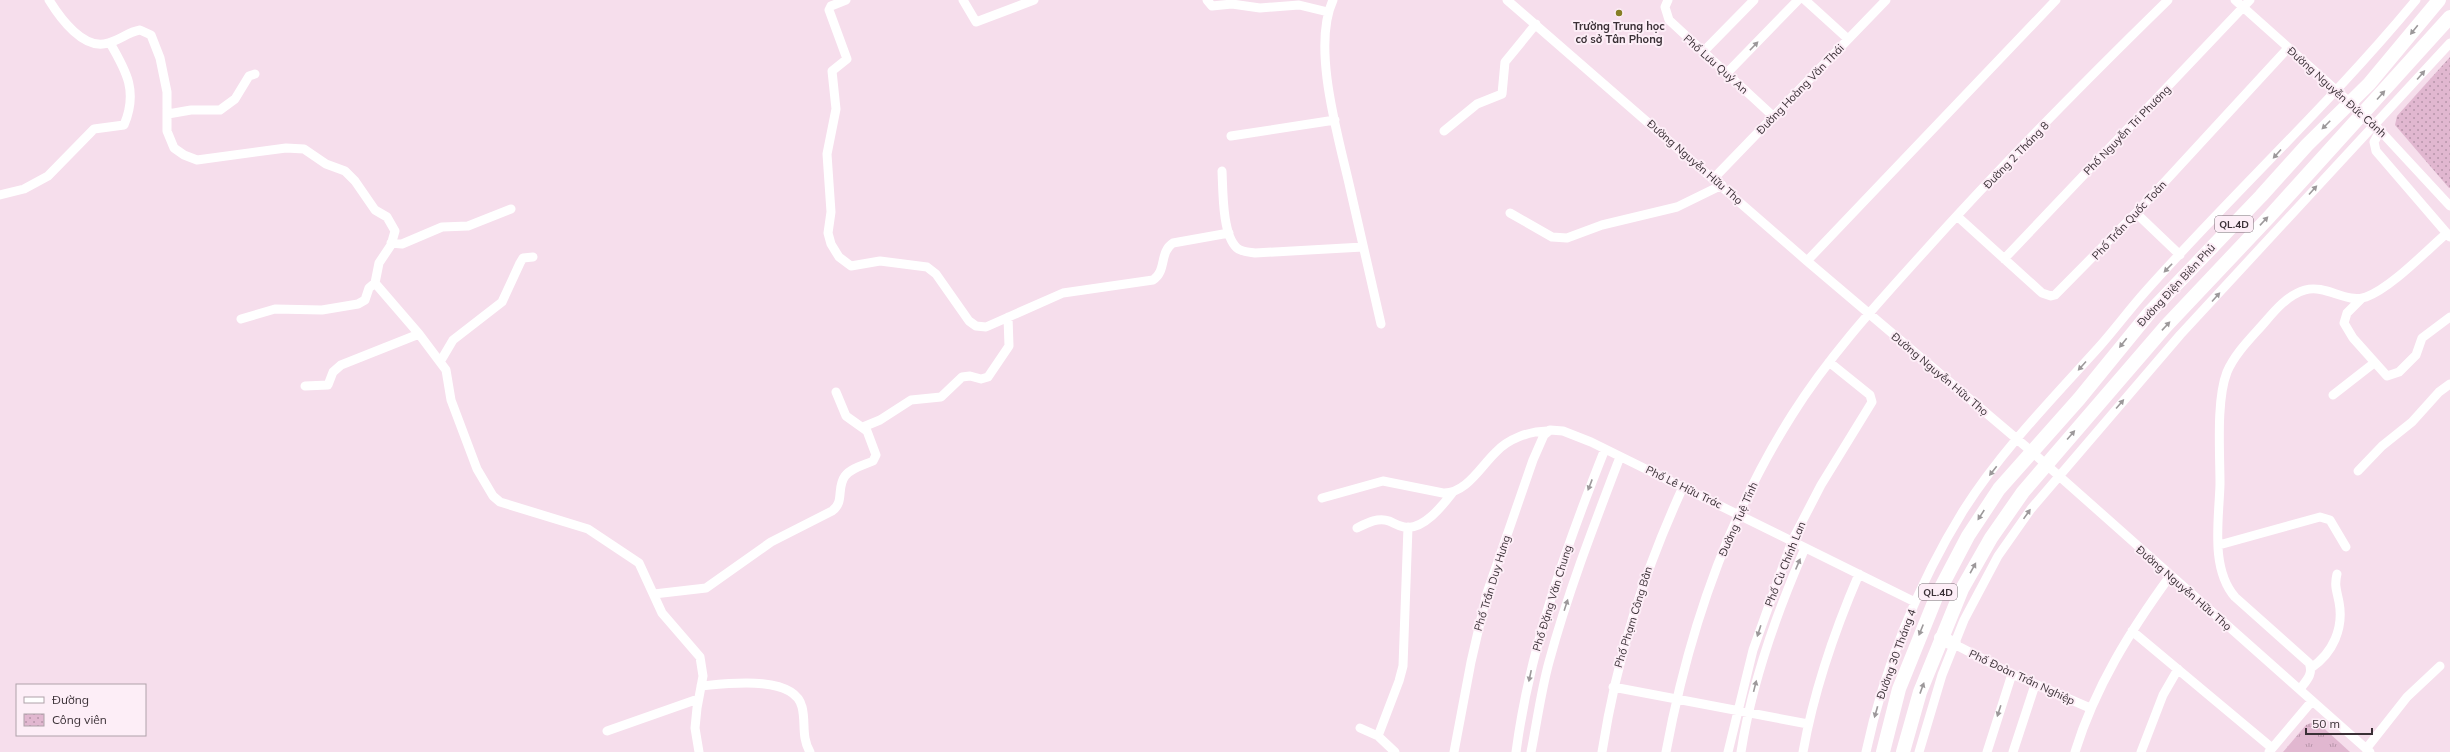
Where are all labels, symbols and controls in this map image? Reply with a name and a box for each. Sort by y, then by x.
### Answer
marker: Trường Trung học cơ sở Tân Phong [1614,8,1624,18]
place label: Trường Trung học cơ sở Tân Phong [1573,19,1665,46]
one-way arrow [2410,24,2419,35]
street label: Phố Lưu Quý An [1681,31,1751,97]
one-way arrow [1749,41,1758,50]
street label: Đường Hoàng Văn Thái [1753,41,1847,137]
street label: Đường Nguyễn Đức Cảnh [2284,44,2390,140]
one-way arrow [2417,70,2426,81]
street label: Phố Nguyễn Tri Phương [2080,82,2174,178]
one-way arrow [2376,89,2385,100]
street label: Đường Nguyễn Hữu Thọ [1644,117,1746,207]
street label: Đường 2 Tháng 8 [1980,118,2052,192]
one-way arrow [2321,120,2331,130]
one-way arrow [2273,149,2282,158]
street label: Phố Trần Quốc Toản [2089,178,2169,262]
one-way arrow [2309,185,2318,196]
road number: QL.4D [2215,216,2253,232]
one-way arrow [2260,216,2269,226]
street label: Đường Điện Biên Phủ [2134,241,2218,329]
one-way arrow [2163,263,2173,273]
one-way arrow [2211,292,2220,301]
one-way arrow [2161,321,2170,331]
street label: Đường Nguyễn Hữu Thọ [1889,329,1991,419]
one-way arrow [2119,338,2127,349]
one-way arrow [2078,361,2087,370]
one-way arrow [2115,398,2124,409]
one-way arrow [2067,430,2076,440]
street label: Phố Lê Hữu Trác [1643,462,1725,512]
one-way arrow [1988,465,1997,476]
one-way arrow [1587,480,1593,492]
street label: Đường Tuệ Tĩnh [1715,480,1761,558]
one-way arrow [2023,509,2031,520]
one-way arrow [1977,510,1985,520]
street label: Phố Cù Chính Lan [1762,519,1808,609]
street label: Phố Trần Duy Hưng [1471,533,1513,633]
street label: Phố Đặng Văn Chung [1529,543,1575,653]
street label: Đường Nguyễn Hữu Thọ [2133,543,2235,633]
one-way arrow [1795,558,1801,570]
one-way arrow [1970,563,1977,574]
street label: Phố Phạm Công Bân [1611,565,1655,669]
road number: QL.4D [1919,584,1957,600]
one-way arrow [1563,599,1569,611]
street label: Đường 30 Tháng 4 [1873,607,1919,701]
one-way arrow [1756,625,1762,637]
one-way arrow [1918,625,1924,637]
street label: Phố Đoàn Trần Nghiệp [1967,646,2078,708]
one-way arrow [1527,670,1533,682]
one-way arrow [1752,680,1758,693]
one-way arrow [1919,681,1925,693]
legend [16,684,146,736]
text: Đường [52,692,89,707]
one-way arrow [1996,705,2002,717]
one-way arrow [1873,706,1879,718]
scale bar [2306,710,2372,736]
text: Công viên [52,712,107,727]
text: 50 m [2312,716,2340,731]

